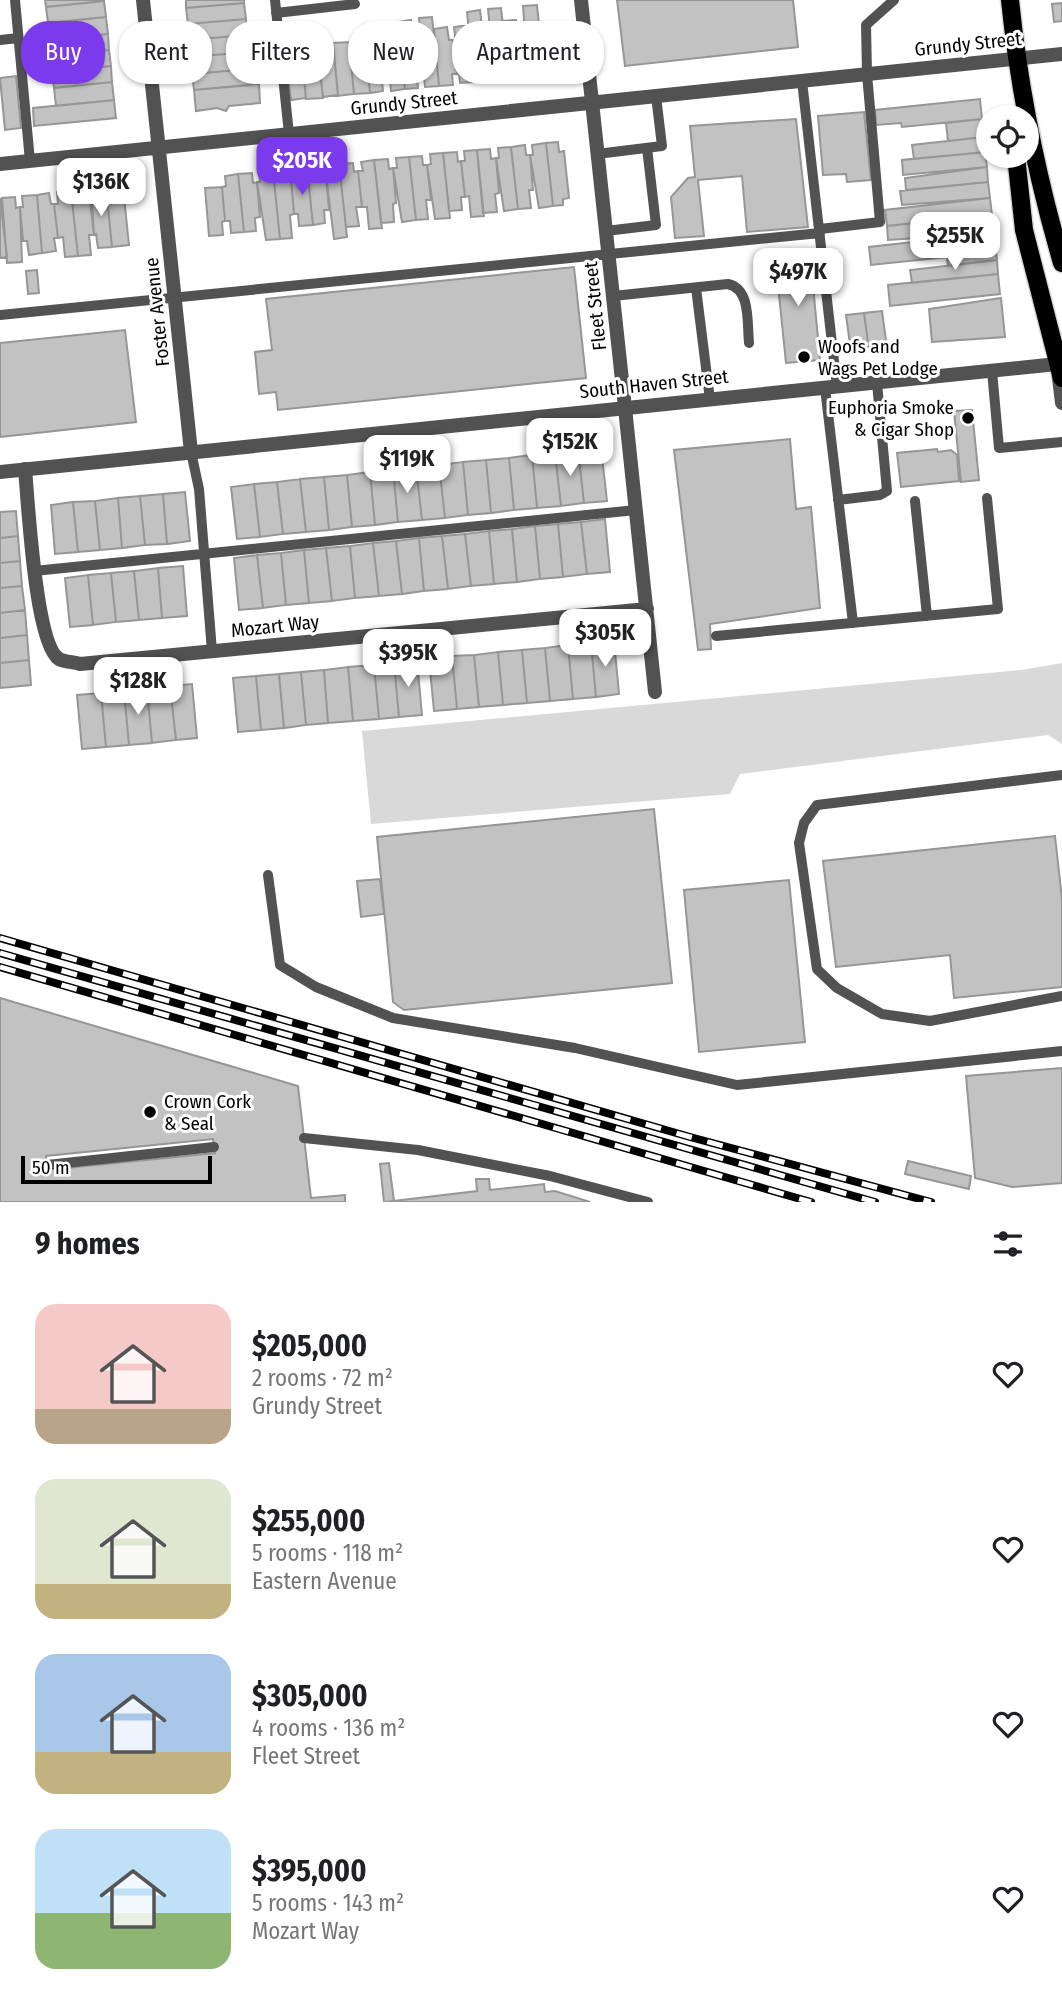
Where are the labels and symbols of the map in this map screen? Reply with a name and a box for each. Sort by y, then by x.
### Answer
street label: Grundy Street [913,27,1023,61]
street label: Grundy Street [349,86,459,120]
pin: $205K [253,138,351,197]
pin: $136K [52,158,150,218]
pin: $255K [906,212,1004,272]
pin: $497K [749,248,847,308]
street label: Foster Avenue [140,256,174,368]
street label: Fleet Street [579,260,611,352]
place label: Woofs and Wags Pet Lodge [818,335,938,380]
marker: Woofs and Wags Pet Lodge [796,349,812,365]
street label: South Haven Street [578,365,730,403]
place label: Euphoria Smoke & Cigar Shop [828,396,954,441]
marker: Euphoria Smoke & Cigar Shop [960,410,976,426]
pin: $152K [521,419,619,478]
pin: $119K [358,435,456,495]
street label: Mozart Way [230,610,321,642]
pin: $305K [556,610,654,669]
pin: $395K [359,630,457,689]
pin: $128K [89,658,187,717]
place label: Crown Cork & Seal [164,1090,251,1135]
marker: Crown Cork & Seal [142,1104,158,1120]
scale bar [21,1153,212,1185]

